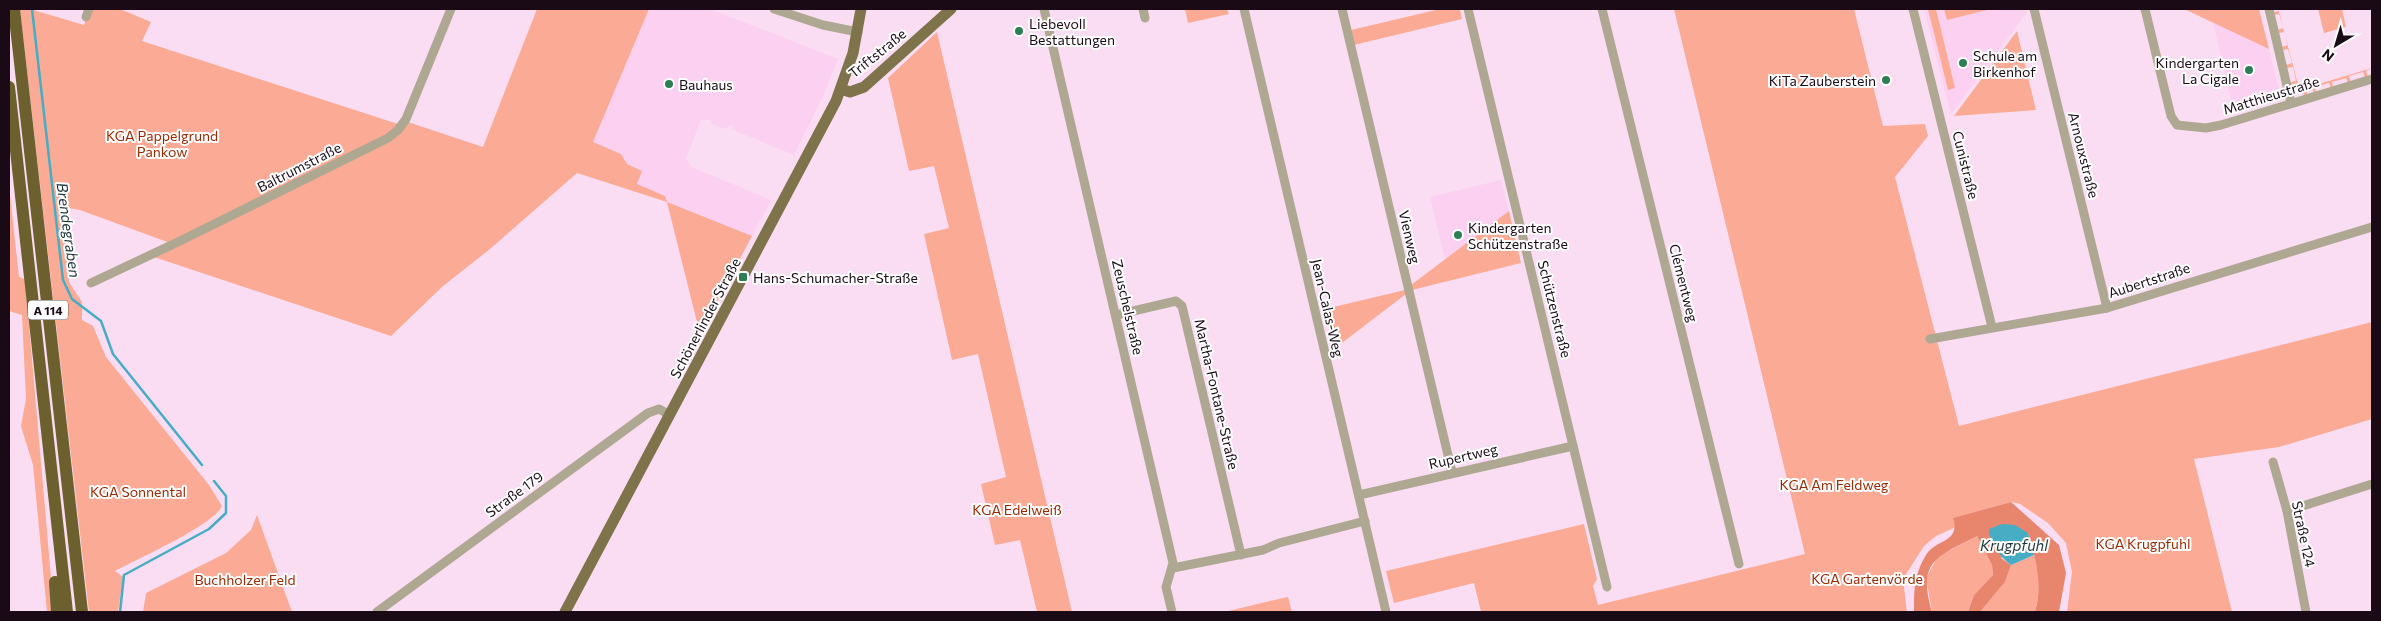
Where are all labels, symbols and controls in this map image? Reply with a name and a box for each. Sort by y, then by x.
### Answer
place label: Liebevoll Bestattungen [1029,15,1115,48]
north arrow [2311,20,2361,70]
street label: Triftstraße [845,25,909,81]
marker: Liebevoll Bestattungen [1013,25,1025,37]
text: N [2318,46,2337,66]
place label: Schule am Birkenhof [1973,47,2037,80]
place label: Kindergarten La Cigale [2155,54,2239,87]
marker: Schule am Birkenhof [1957,57,1969,69]
marker: Kindergarten La Cigale [2243,64,2255,76]
place label: KiTa Zauberstein [1769,72,1876,89]
street label: Matthieustraße [2221,72,2321,118]
marker: KiTa Zauberstein [1880,74,1892,86]
place label: Bauhaus [679,76,733,93]
marker: Bauhaus [663,78,675,90]
street label: Arnouxstraße [2065,110,2103,200]
park label: KGA Pappelgrund Pankow [106,127,218,160]
street label: Cunistraße [1949,129,1983,201]
street label: Baltrumstraße [254,139,344,195]
water label: Brendegraben [53,181,85,279]
street label: Vienweg [1396,209,1424,266]
place label: Kindergarten Schützenstraße [1468,219,1568,252]
marker: Kindergarten Schützenstraße [1452,229,1464,241]
street label: Clémentweg [1666,242,1702,324]
street label: Schönerlinder Straße [666,255,744,381]
street label: Jean-Calas-Weg [1308,257,1348,359]
street label: Zeuschelstraße [1109,258,1147,356]
street label: Schützenstraße [1535,259,1575,359]
street label: Aubertstraße [2106,259,2192,301]
place label: Hans-Schumacher-Straße [753,269,918,286]
marker: Hans-Schumacher-Straße [737,271,749,283]
road number: A 114 [28,300,68,320]
street label: Martha-Fontane-Straße [1191,317,1243,471]
street label: Rupertweg [1427,440,1499,472]
street label: Straße 179 [482,467,546,521]
park label: KGA Am Feldweg [1780,476,1889,493]
park label: KGA Sonnental [90,483,186,500]
street label: Straße 124 [2289,499,2319,569]
park label: KGA Edelweiß [972,501,1062,518]
park label: KGA Krugpfuhl [2095,535,2191,552]
water label: Krugpfuhl [1980,536,2049,554]
park label: KGA Gartenvörde [1811,570,1923,587]
park label: Buchholzer Feld [194,571,296,588]

